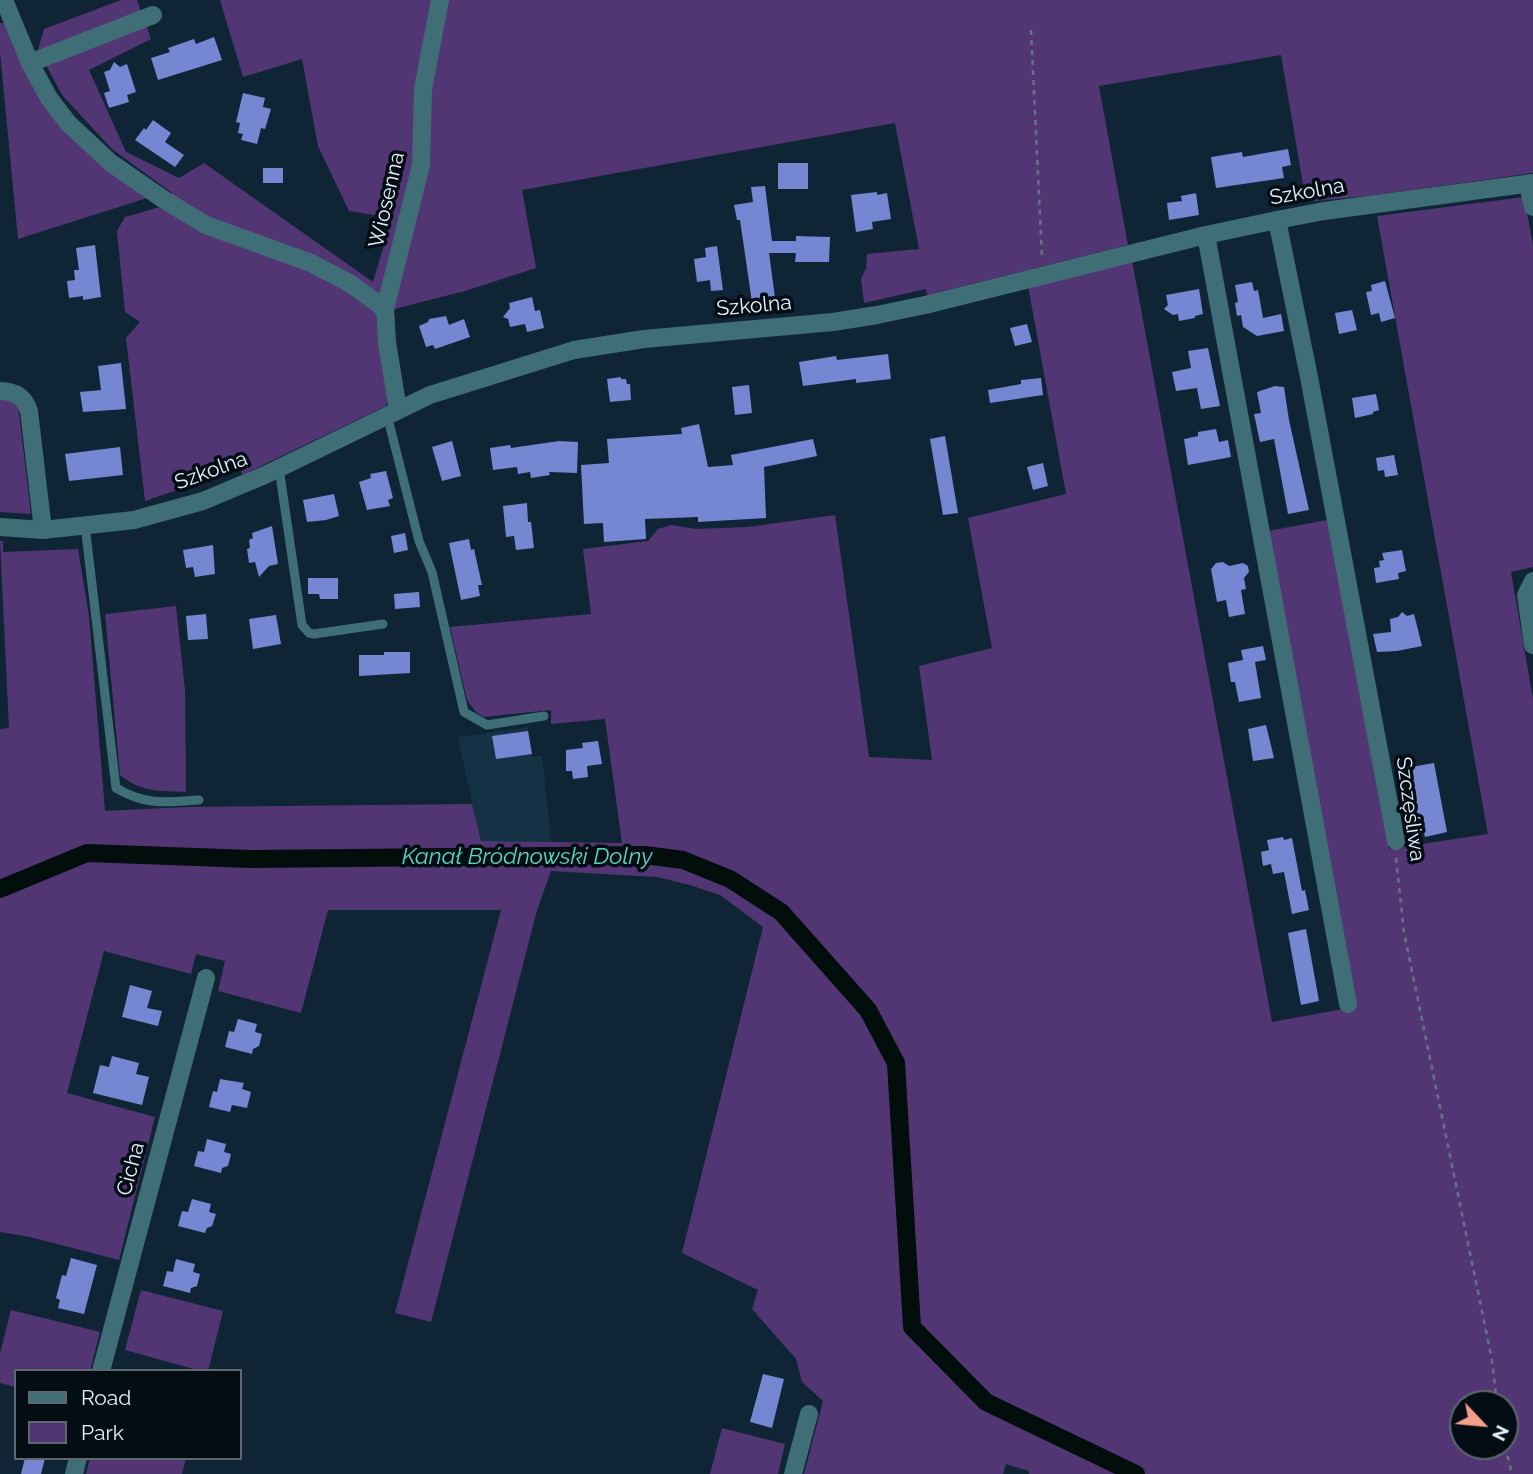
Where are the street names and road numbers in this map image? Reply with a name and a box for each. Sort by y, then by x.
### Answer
street label: Wiosenna [364,150,410,250]
street label: Szkolna [1268,173,1346,211]
street label: Szkolna [715,290,793,322]
street label: Szkolna [171,446,251,496]
street label: Szczęśliwa [1390,755,1430,863]
street label: Cicha [112,1140,150,1198]

